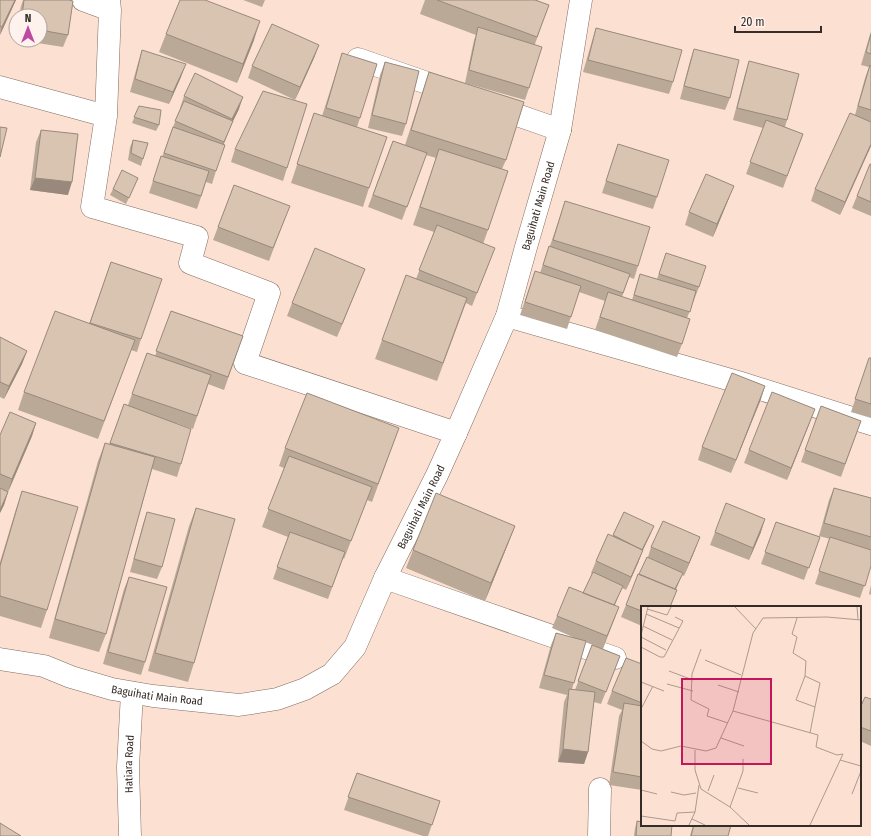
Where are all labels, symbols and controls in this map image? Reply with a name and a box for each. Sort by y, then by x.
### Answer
north arrow [8,8,48,48]
scale bar [735,8,821,34]
text: N [25,12,31,25]
text: 20 m [741,15,765,29]
street label: Baguihati Main Road [519,160,557,252]
street label: Baguihati Main Road [394,463,447,551]
inset map [641,606,861,826]
street label: Baguihati Main Road [110,682,204,708]
street label: Hatiara Road [121,735,136,793]

